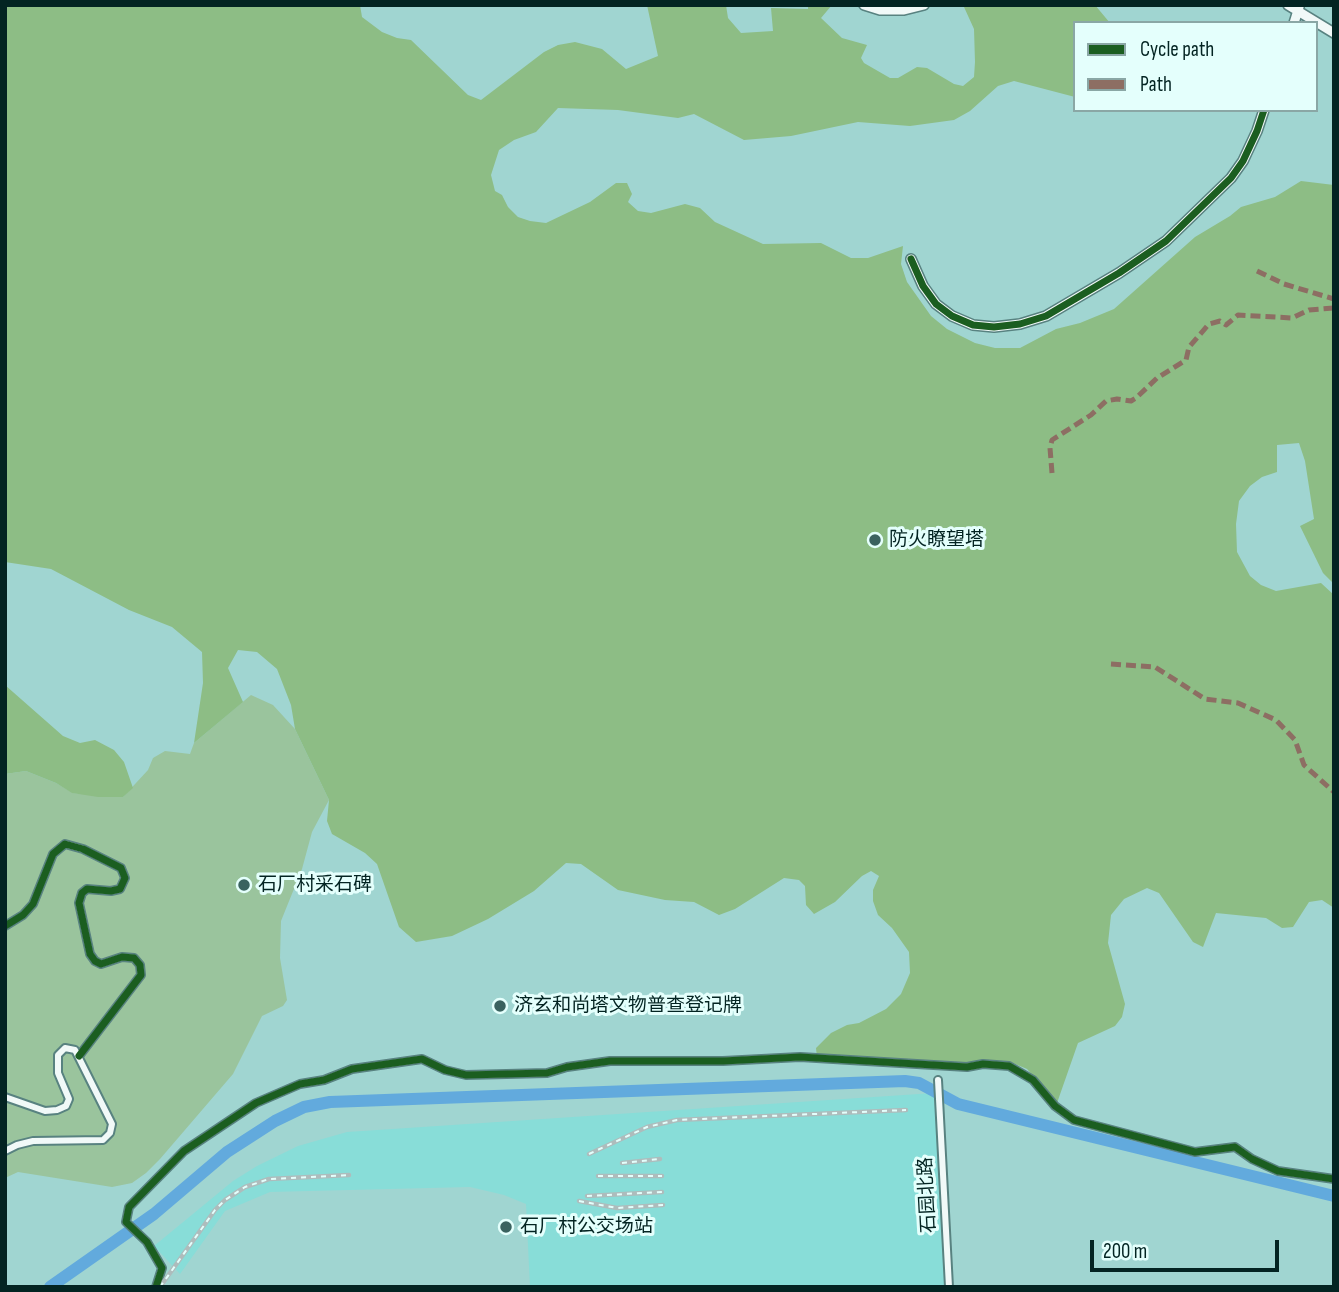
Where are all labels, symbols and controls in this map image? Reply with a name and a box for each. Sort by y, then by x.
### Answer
legend [1073,21,1318,112]
text: Cycle path [1140,37,1214,62]
text: Path [1140,72,1172,97]
place label: 防火瞭望塔 [889,529,984,551]
marker: 防火瞭望塔 [867,532,883,548]
place label: 石厂村采石碑 [258,874,372,896]
marker: 石厂村采石碑 [236,877,252,893]
place label: 济玄和尚塔文物普查登记牌 [514,995,742,1017]
marker: 济玄和尚塔文物普查登记牌 [492,998,508,1014]
street label: 石园北路 [915,1156,941,1234]
place label: 石厂村公交场站 [520,1216,653,1238]
marker: 石厂村公交场站 [498,1219,514,1235]
scale bar [1094,1226,1283,1270]
text: 200 m [1103,1239,1147,1264]

